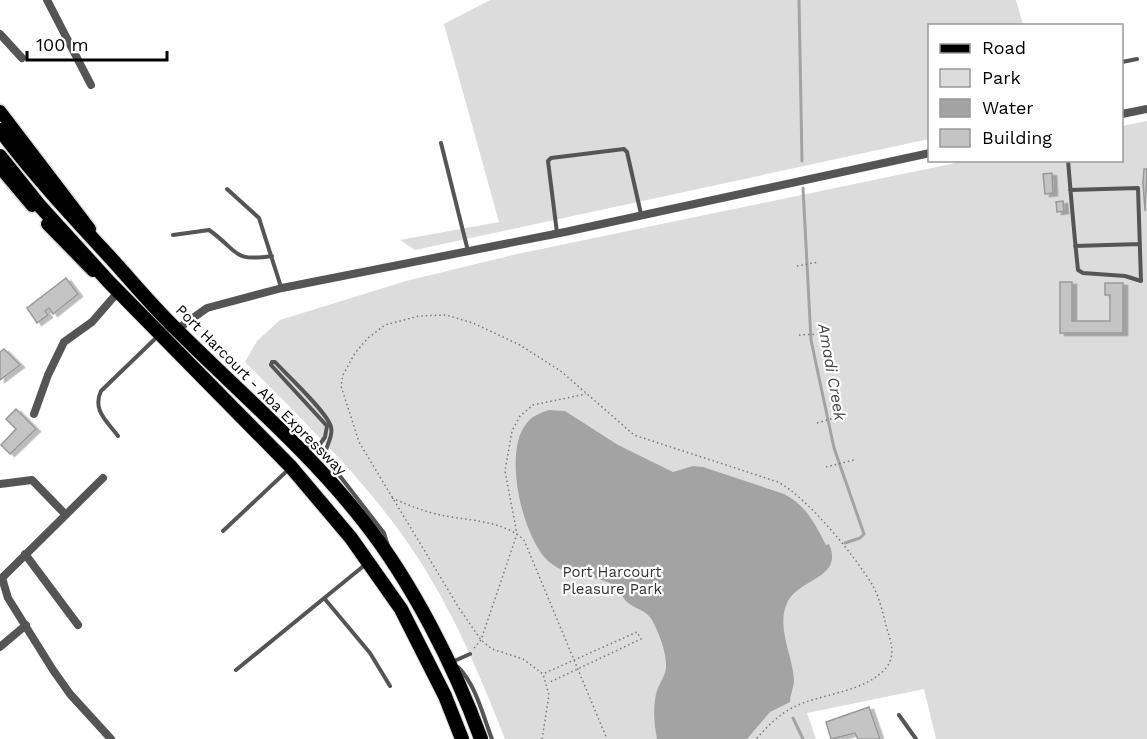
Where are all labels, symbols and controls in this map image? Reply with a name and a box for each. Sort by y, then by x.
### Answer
scale bar [27,24,166,62]
legend [928,24,1123,162]
text: 100 m [36,34,89,55]
text: Road [982,37,1026,58]
text: Park [982,67,1021,88]
text: Water [982,97,1034,118]
text: Building [982,127,1052,148]
street label: Port Harcourt - Aba Expressway [172,301,350,479]
water label: Amadi Creek [814,321,850,423]
park label: Port Harcourt Pleasure Park [562,563,662,598]

